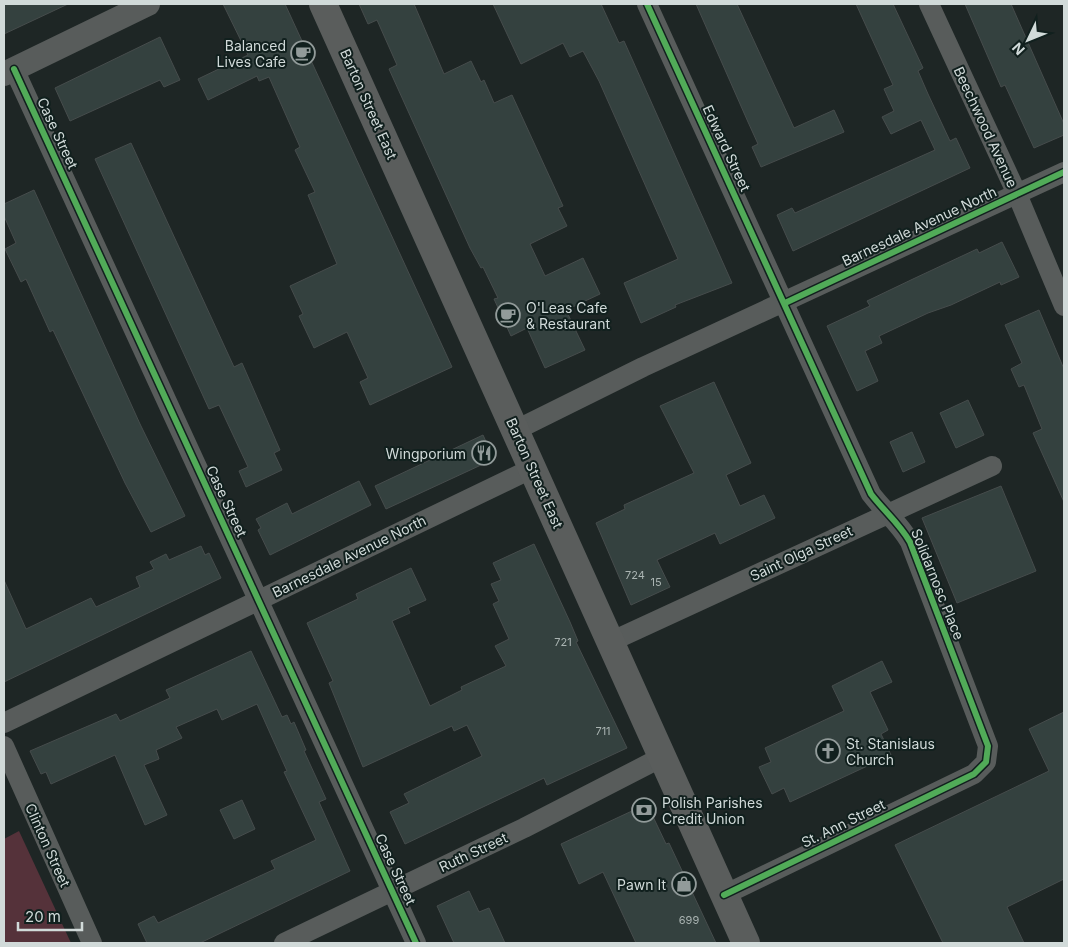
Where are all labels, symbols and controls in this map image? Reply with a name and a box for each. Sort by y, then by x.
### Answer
north arrow [1003,15,1053,65]
place label: Balanced Lives Cafe [217,37,286,70]
cafe icon: Balanced Lives Cafe [290,40,316,66]
text: N [1008,40,1028,59]
street label: Barton Street East [337,46,401,162]
street label: Beechwood Avenue [951,64,1021,190]
street label: Case Street [34,94,82,172]
street label: Edward Street [700,102,755,194]
street label: Barnesdale Avenue North [839,183,999,269]
place label: O'Leas Cafe & Restaurant [526,299,611,332]
cafe icon: O'Leas Cafe & Restaurant [495,302,521,328]
street label: Barton Street East [503,415,567,531]
restaurant icon: Wingporium [471,440,497,466]
place label: Wingporium [386,445,466,462]
street label: Case Street [203,462,251,540]
street label: Barnesdale Avenue North [269,511,429,601]
street label: Saint Olga Street [747,522,855,584]
street label: Solidarnosc Place [908,526,968,642]
house number: 724 [625,568,645,582]
house number: 15 [650,575,662,589]
house number: 721 [554,635,572,649]
house number: 711 [595,724,611,738]
place label: St. Stanislaus Church [846,735,935,768]
church icon: St. Stanislaus Church [815,738,841,764]
place label: Polish Parishes Credit Union [662,794,763,827]
street label: St. Ann Street [798,795,888,851]
bank icon: Polish Parishes Credit Union [631,797,657,823]
street label: Clinton Street [22,801,74,890]
street label: Ruth Street [436,829,510,875]
street label: Case Street [372,830,420,908]
shop icon: Pawn It [671,871,697,897]
place label: Pawn It [617,876,666,893]
scale bar [18,900,81,932]
text: 20 m [25,907,61,926]
house number: 699 [679,913,699,927]

